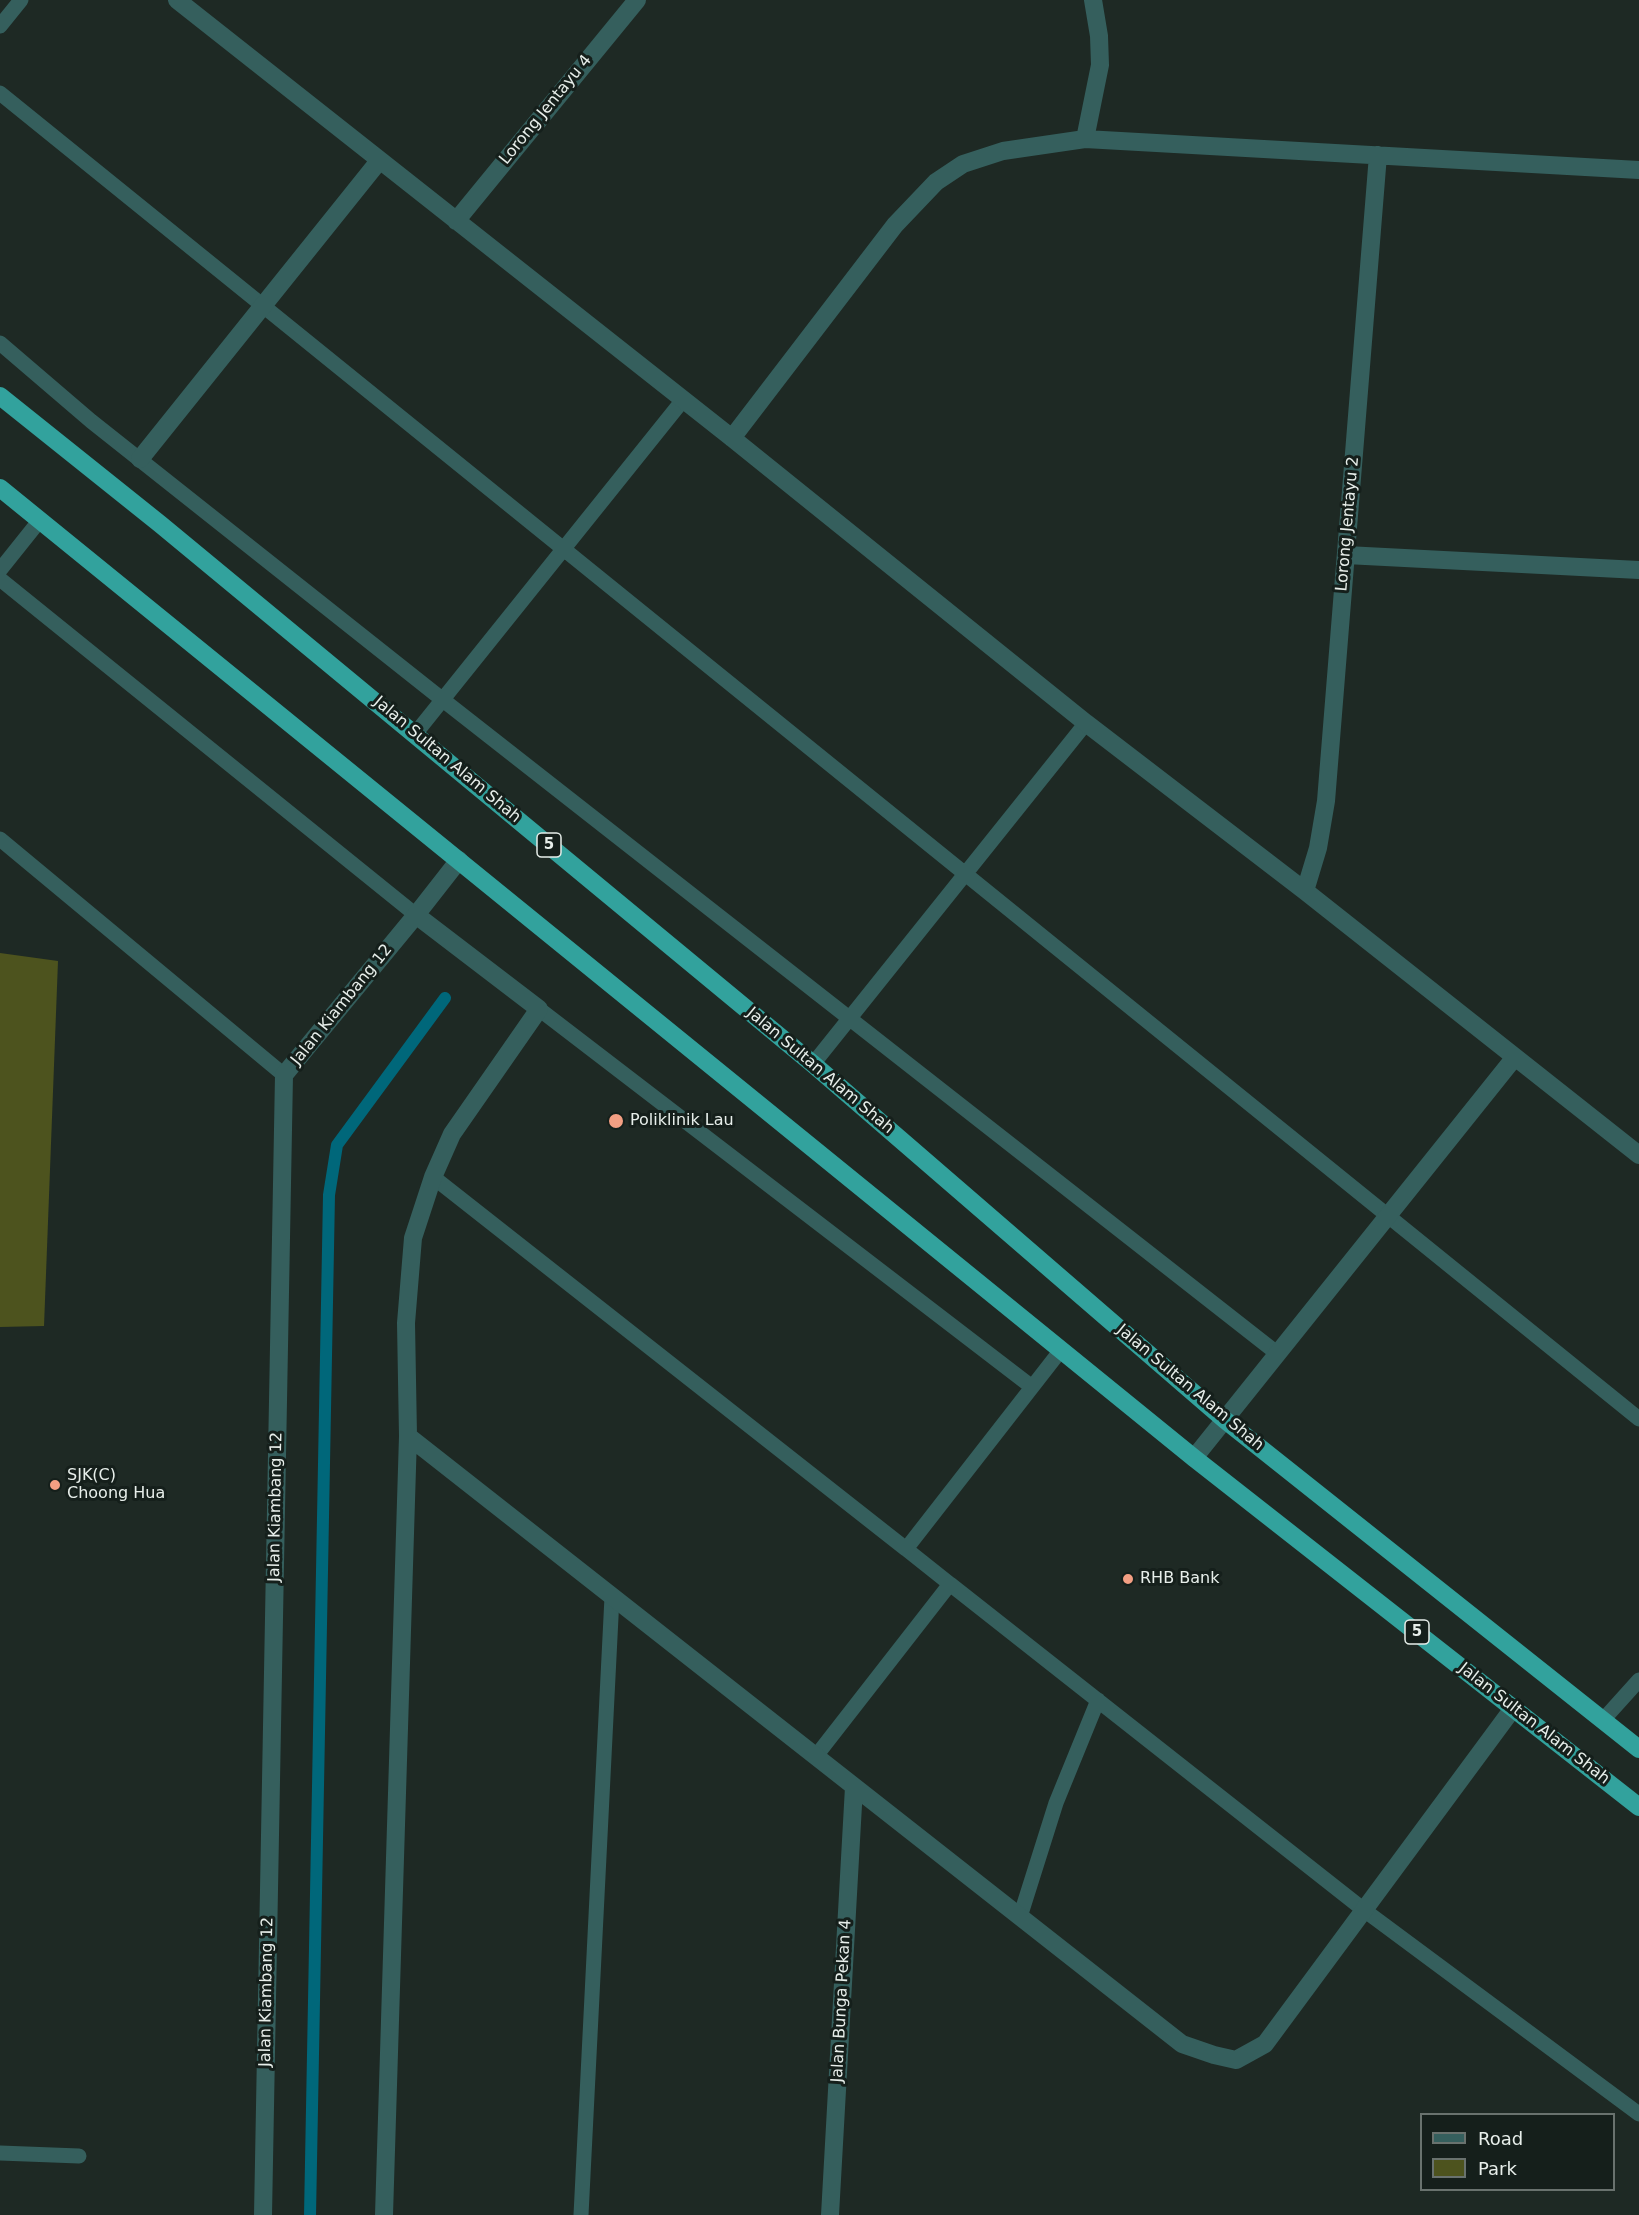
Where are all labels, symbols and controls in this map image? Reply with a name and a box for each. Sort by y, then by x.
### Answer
street label: Lorong Jentayu 4 [496,51,596,169]
street label: Lorong Jentayu 2 [1333,456,1363,592]
street label: Jalan Sultan Alam Shah [370,693,524,827]
road number: 5 [537,833,561,857]
street label: Jalan Kiambang 12 [287,941,397,1069]
street label: Jalan Sultan Alam Shah [743,1004,897,1138]
place label: Poliklinik Lau [630,1111,734,1131]
marker: Poliklinik Lau [607,1112,625,1130]
street label: Jalan Sultan Alam Shah [1113,1321,1267,1455]
street label: Jalan Kiambang 12 [265,1432,287,1582]
place label: SJK(C) Choong Hua [67,1466,165,1504]
marker: SJK(C) Choong Hua [48,1478,62,1492]
place label: RHB Bank [1140,1569,1219,1589]
marker: RHB Bank [1121,1572,1135,1586]
road number: 5 [1405,1620,1429,1644]
street label: Jalan Sultan Alam Shah [1455,1659,1613,1789]
street label: Jalan Kiambang 12 [256,1917,278,2067]
street label: Jalan Bunga Pekan 4 [828,1919,856,2083]
legend [1420,2113,1615,2191]
text: Road [1478,2128,1523,2149]
text: Park [1478,2158,1517,2179]

